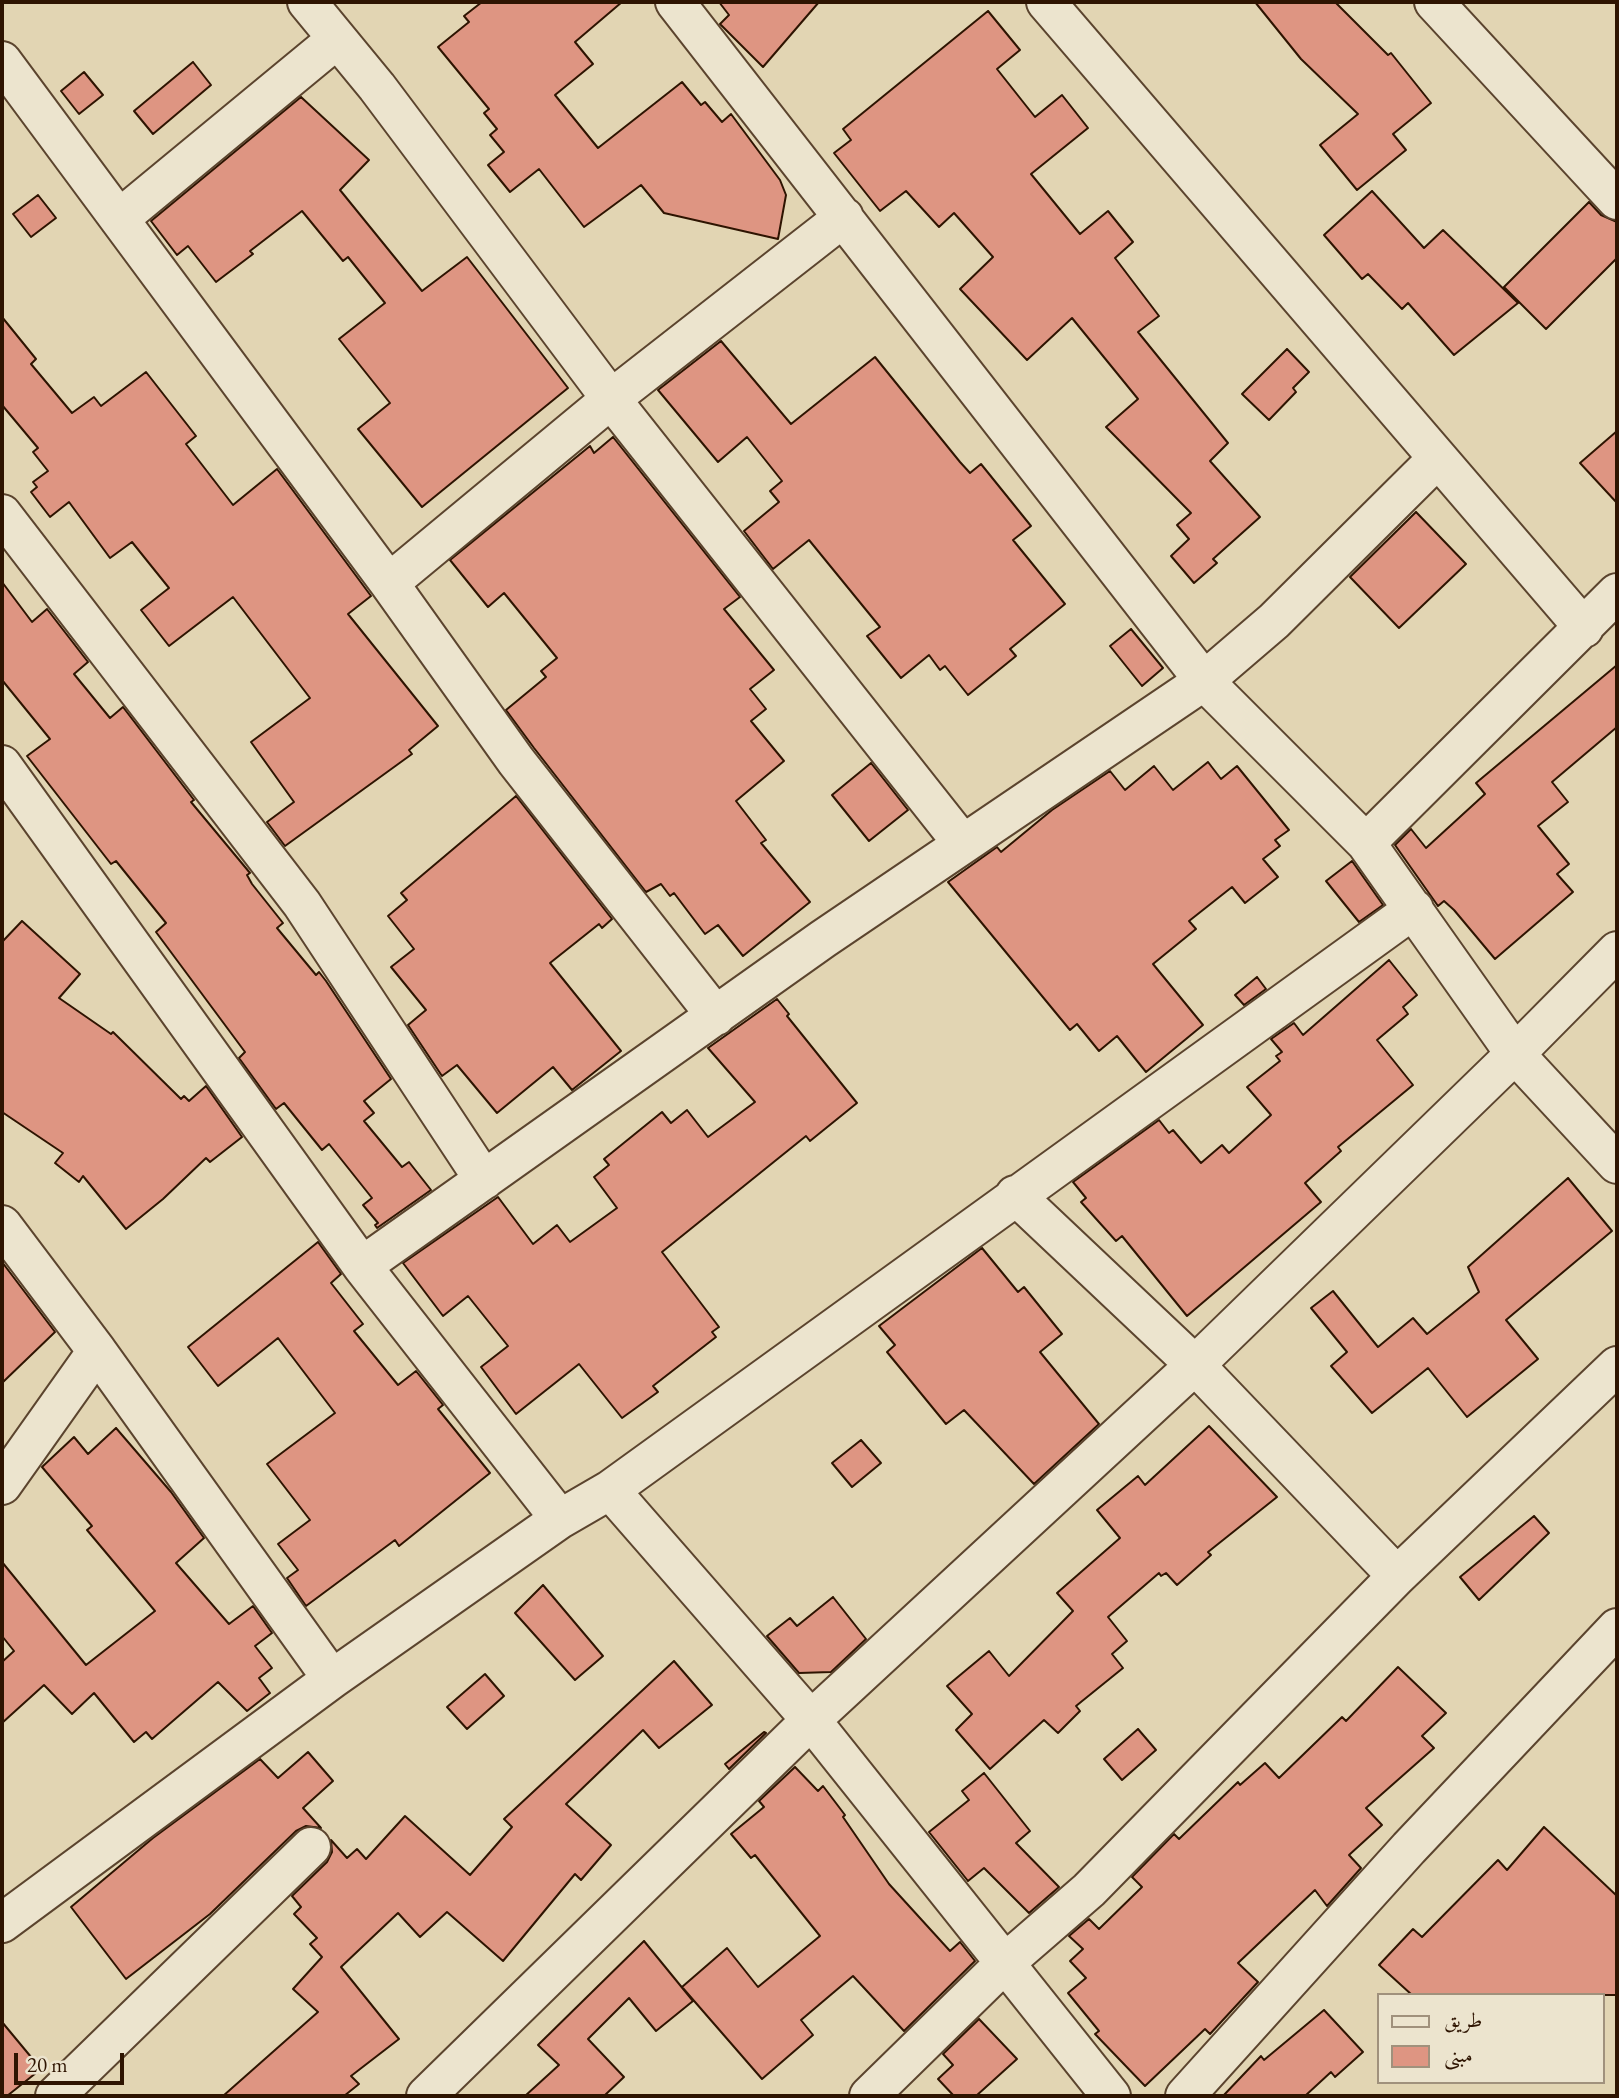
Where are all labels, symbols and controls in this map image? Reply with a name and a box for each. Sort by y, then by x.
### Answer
legend [1378,1993,1605,2084]
text: طريق [1444,2006,1482,2033]
scale bar [18,2038,128,2082]
text: مبنى [1444,2041,1473,2068]
text: 20 m [27,2051,68,2078]

